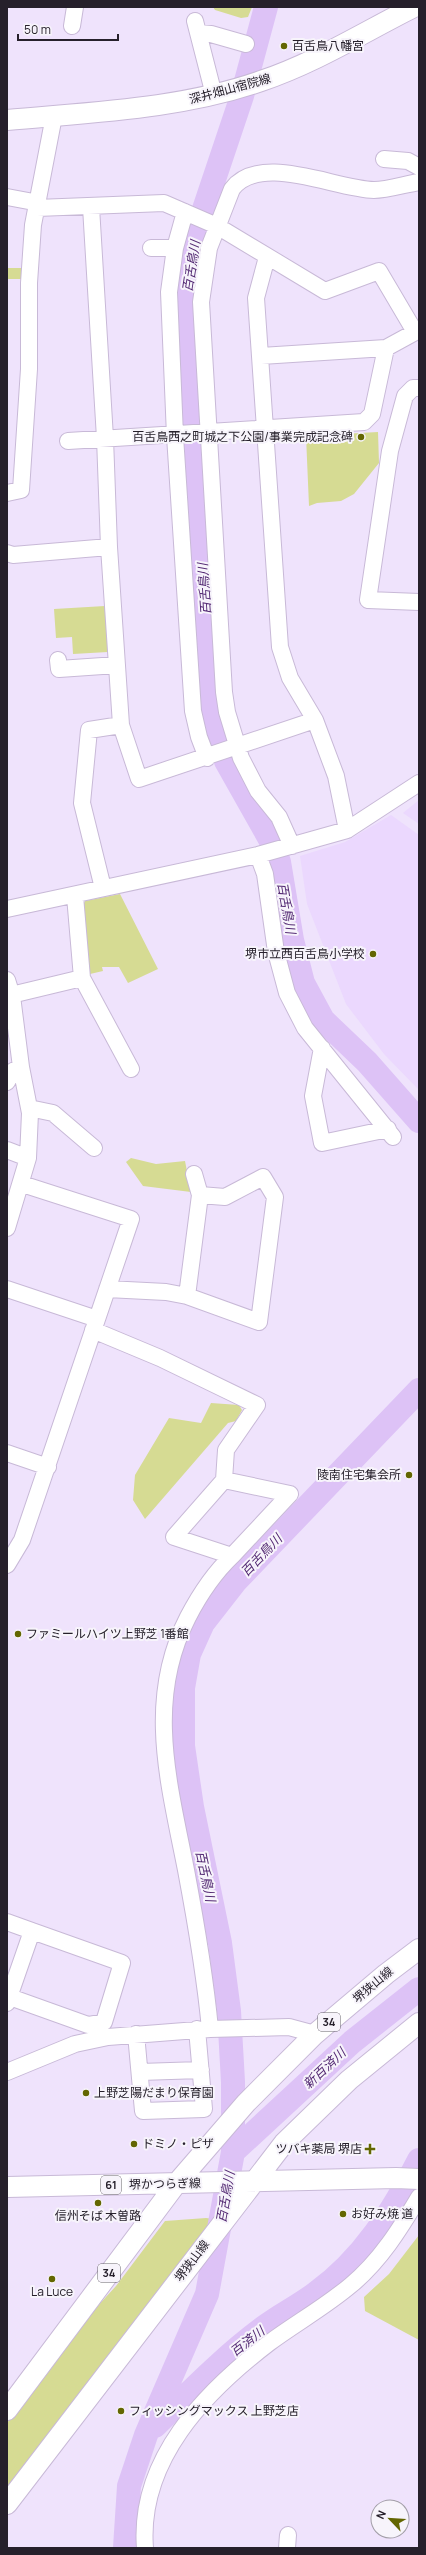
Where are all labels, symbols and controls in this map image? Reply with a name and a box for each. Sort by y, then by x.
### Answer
scale bar [18,16,118,42]
text: 50 m [24,21,51,38]
place label: 百舌鳥八幡宮 [292,37,364,54]
marker: 百舌鳥八幡宮 [279,41,289,51]
street label: 深井畑山宿院線 [187,69,273,108]
water label: 百舌鳥川 [178,237,204,293]
place label: 百舌鳥西之町城之下公園/事業完成記念碑 [132,428,353,445]
marker: 百舌鳥西之町城之下公園/事業完成記念碑 [356,432,366,442]
water label: 百舌鳥川 [193,560,215,616]
water label: 百舌鳥川 [274,881,301,937]
place label: 堺市立西百舌鳥小学校 [245,945,365,962]
marker: 堺市立西百舌鳥小学校 [368,949,378,959]
place label: 陵南住宅集会所 [317,1466,401,1483]
marker: 陵南住宅集会所 [404,1470,414,1480]
water label: 百舌鳥川 [236,1529,287,1580]
place label: ファミールハイツ上野芝 1番館 [26,1625,189,1642]
marker: ファミールハイツ上野芝 1番館 [13,1629,23,1639]
water label: 百舌鳥川 [192,1849,221,1905]
street label: 堺狭山線 [349,1963,397,2007]
road number: 34 [318,2013,340,2031]
water label: 新百済川 [299,2042,351,2092]
place label: 上野芝陽だまり保育園 [94,2084,214,2101]
marker: 上野芝陽だまり保育園 [81,2088,91,2098]
place label: ドミノ・ピザ [142,2135,214,2152]
marker: ドミノ・ピザ [129,2139,139,2149]
place label: ツバキ薬局 堺店 [276,2140,362,2157]
marker: ツバキ薬局 堺店 [365,2144,375,2154]
water label: 百舌鳥川 [212,2168,239,2224]
street label: 堺かつらぎ線 [129,2174,201,2193]
road number: 61 [101,2176,121,2194]
marker: 信州そば 木曽路 [93,2198,103,2208]
place label: お好み焼 道 [351,2205,413,2222]
place label: 信州そば 木曽路 [55,2207,141,2224]
marker: お好み焼 道 [338,2209,348,2219]
street label: 堺狭山線 [170,2236,213,2285]
road number: 34 [98,2264,120,2282]
marker: La Luce [47,2274,57,2284]
place label: La Luce [31,2283,73,2300]
water label: 百済川 [226,2321,269,2360]
place label: フィッシングマックス 上野芝店 [129,2402,299,2419]
marker: フィッシングマックス 上野芝店 [116,2406,126,2416]
north arrow [370,2499,410,2539]
text: N [372,2508,389,2521]

